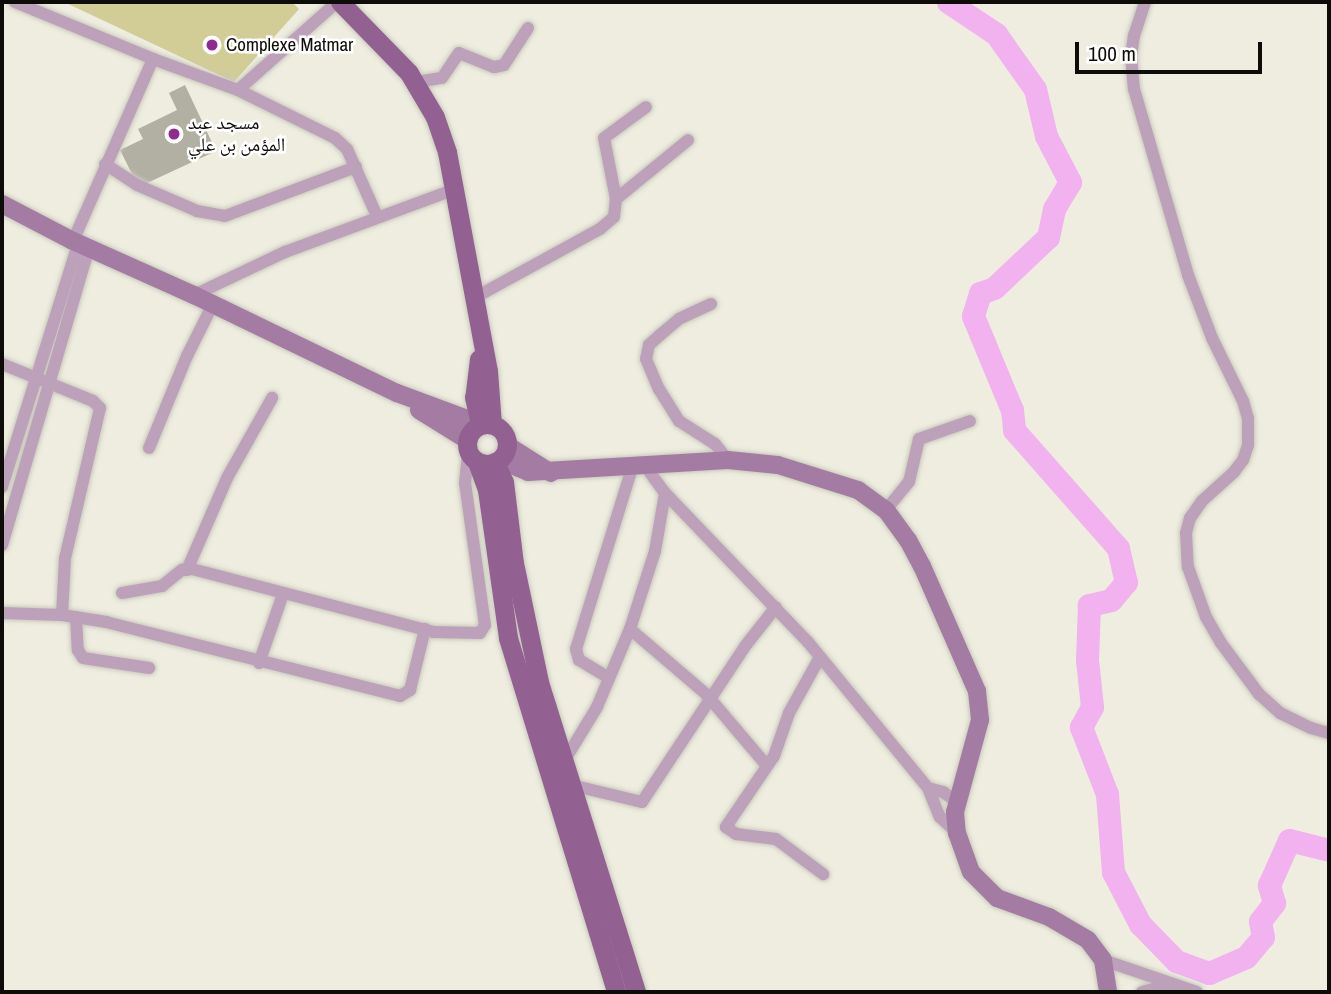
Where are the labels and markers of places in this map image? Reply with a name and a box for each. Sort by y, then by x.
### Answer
place label: Complexe Matmar [226,34,353,56]
marker: Complexe Matmar [204,37,220,53]
place label: مسجد عبد المؤمن بن علي [188,112,285,156]
marker: مسجد عبد المؤمن بن علي [166,126,182,142]

